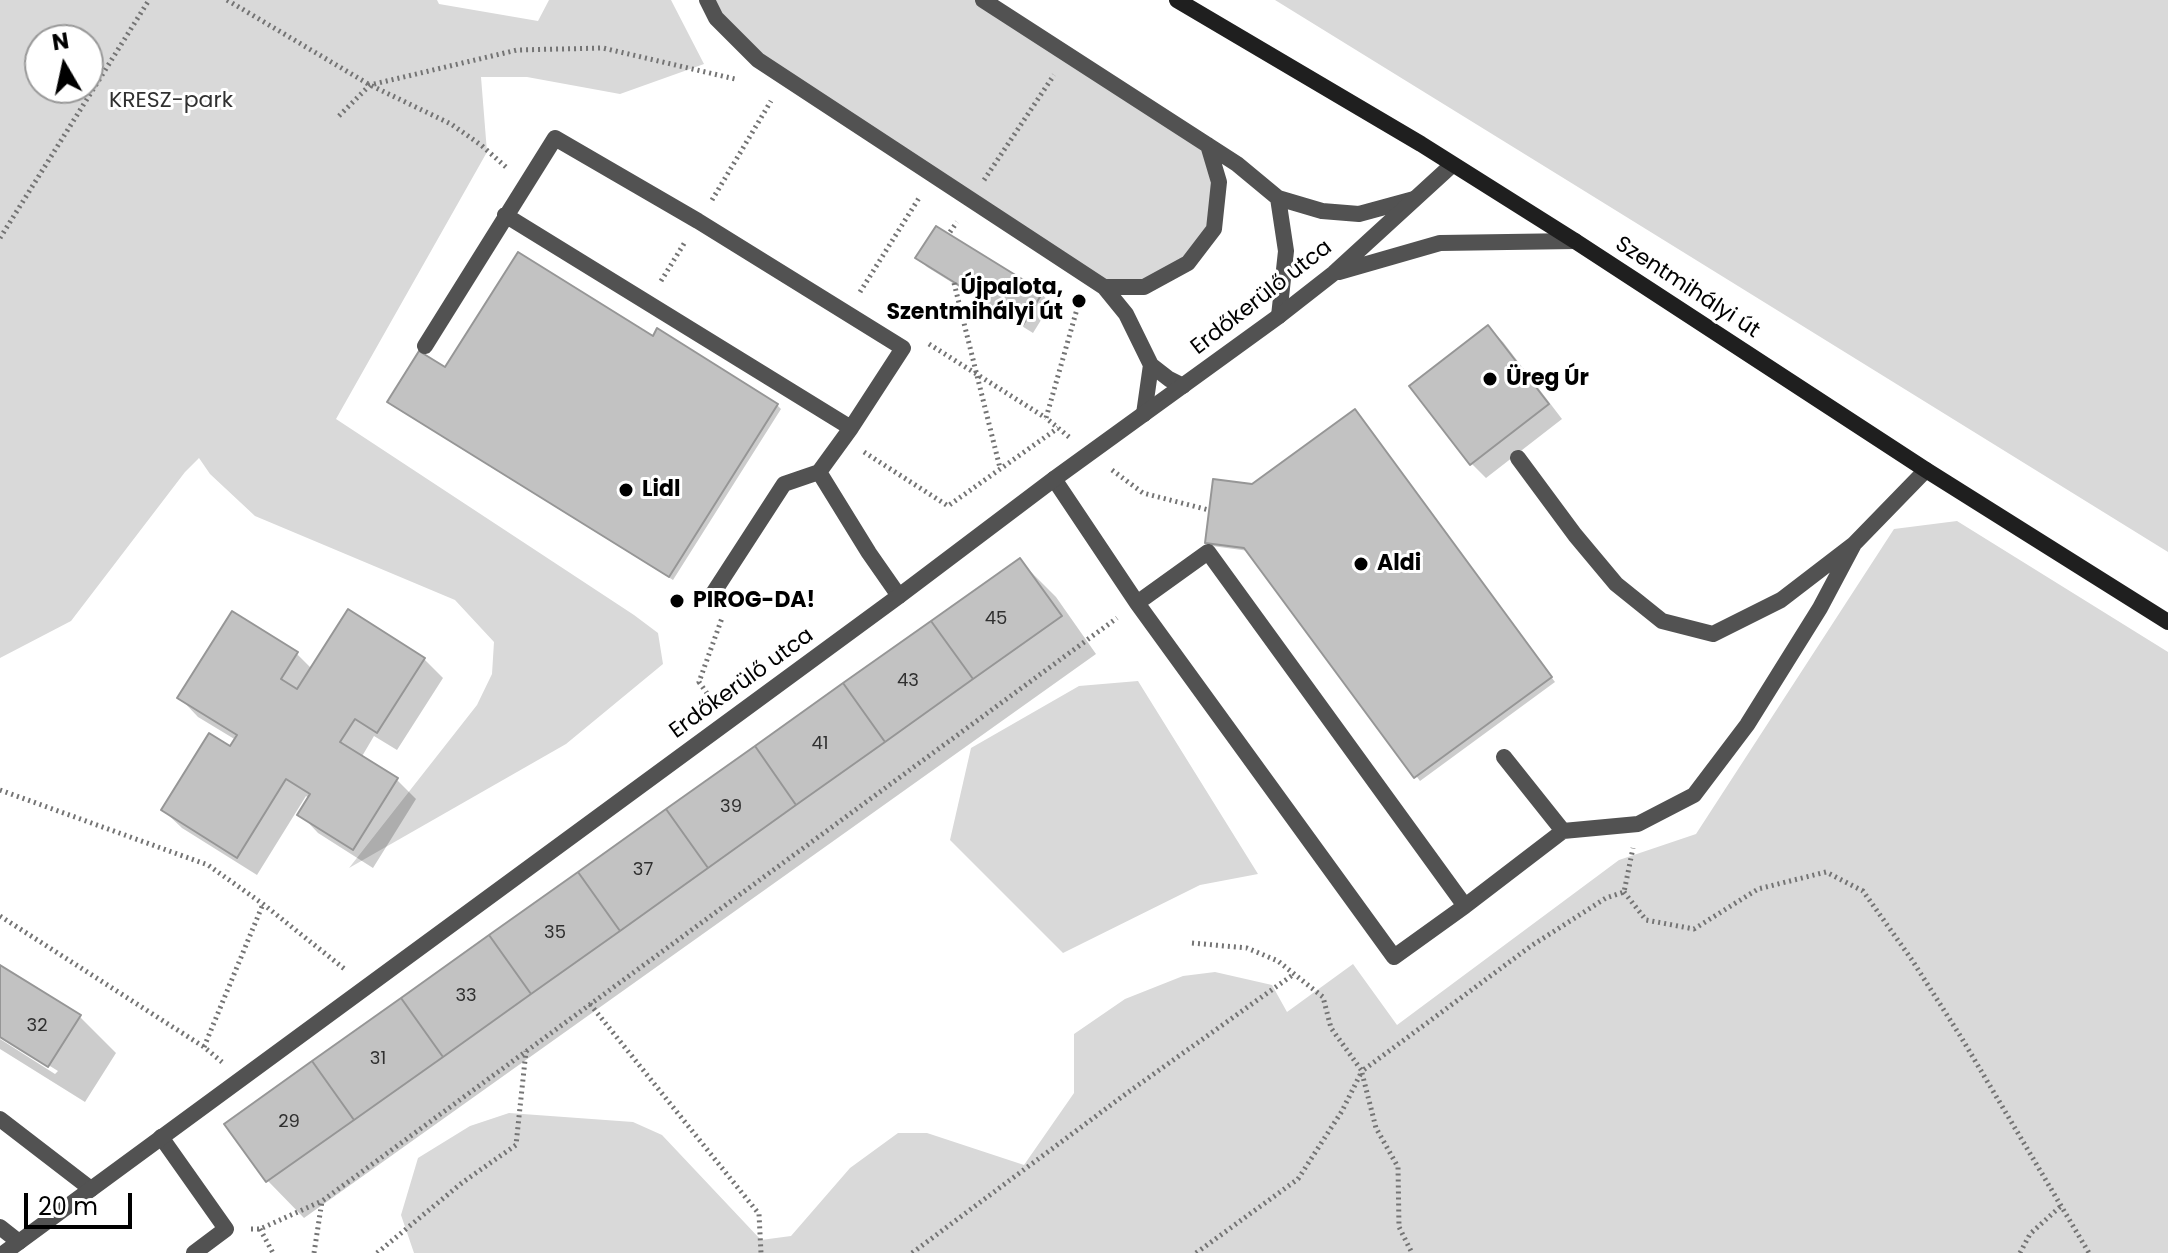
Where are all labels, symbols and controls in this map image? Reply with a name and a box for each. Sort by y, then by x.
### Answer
north arrow [24,24,104,104]
text: N [50,25,71,58]
park label: KRESZ-park [109,88,233,114]
street label: Szentmihályi út [1610,231,1764,345]
street label: Erdőkerülő utca [1186,235,1338,361]
place label: Újpalota, Szentmihályi út [886,275,1063,326]
marker: Újpalota, Szentmihályi út [1070,292,1088,310]
place label: Üreg Úr [1506,366,1589,392]
marker: Üreg Úr [1481,370,1499,388]
place label: Lidl [642,477,680,503]
marker: Lidl [617,481,635,499]
place label: Aldi [1377,551,1421,577]
marker: Aldi [1352,555,1370,573]
place label: PIROG-DA! [693,588,815,614]
marker: PIROG-DA! [668,592,686,610]
house number: 45 [985,608,1007,630]
street label: Erdőkerülő utca [665,623,819,745]
house number: 43 [897,670,919,692]
house number: 41 [811,733,829,755]
house number: 39 [720,796,742,818]
house number: 37 [633,859,653,881]
house number: 35 [544,922,566,944]
house number: 33 [455,985,477,1007]
house number: 32 [27,1015,47,1037]
house number: 31 [370,1048,386,1070]
house number: 29 [278,1111,300,1133]
scale bar [28,1177,136,1227]
text: 20 m [38,1190,98,1223]

